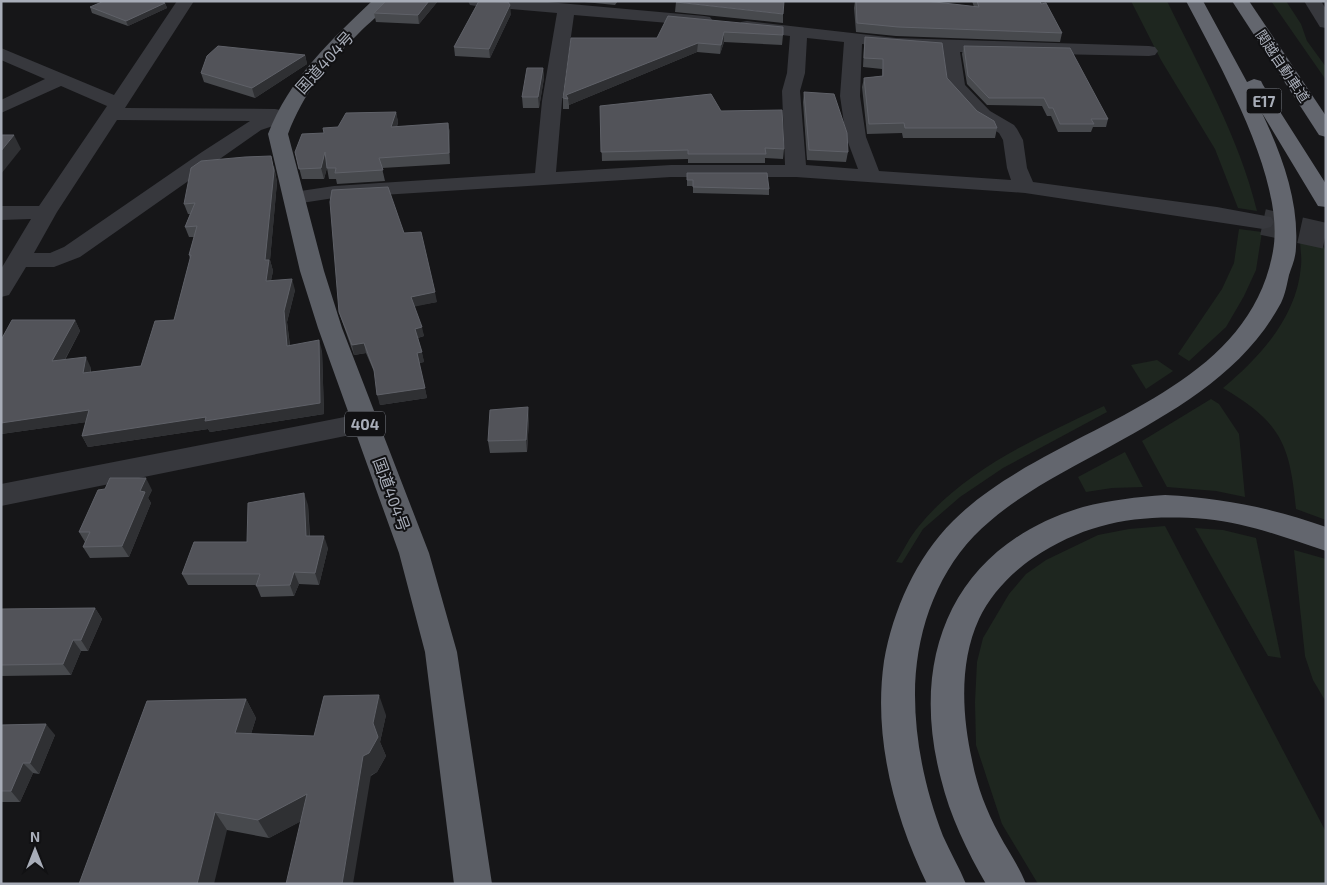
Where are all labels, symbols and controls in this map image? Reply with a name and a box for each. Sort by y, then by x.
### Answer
street label: 関越自動車道 [1252,26,1314,106]
street label: 国道404号 [291,27,357,97]
road number: E17 [1246,88,1282,114]
road number: 404 [345,412,385,436]
street label: 国道404号 [370,454,414,534]
north arrow [10,825,60,875]
text: N [30,828,40,845]

